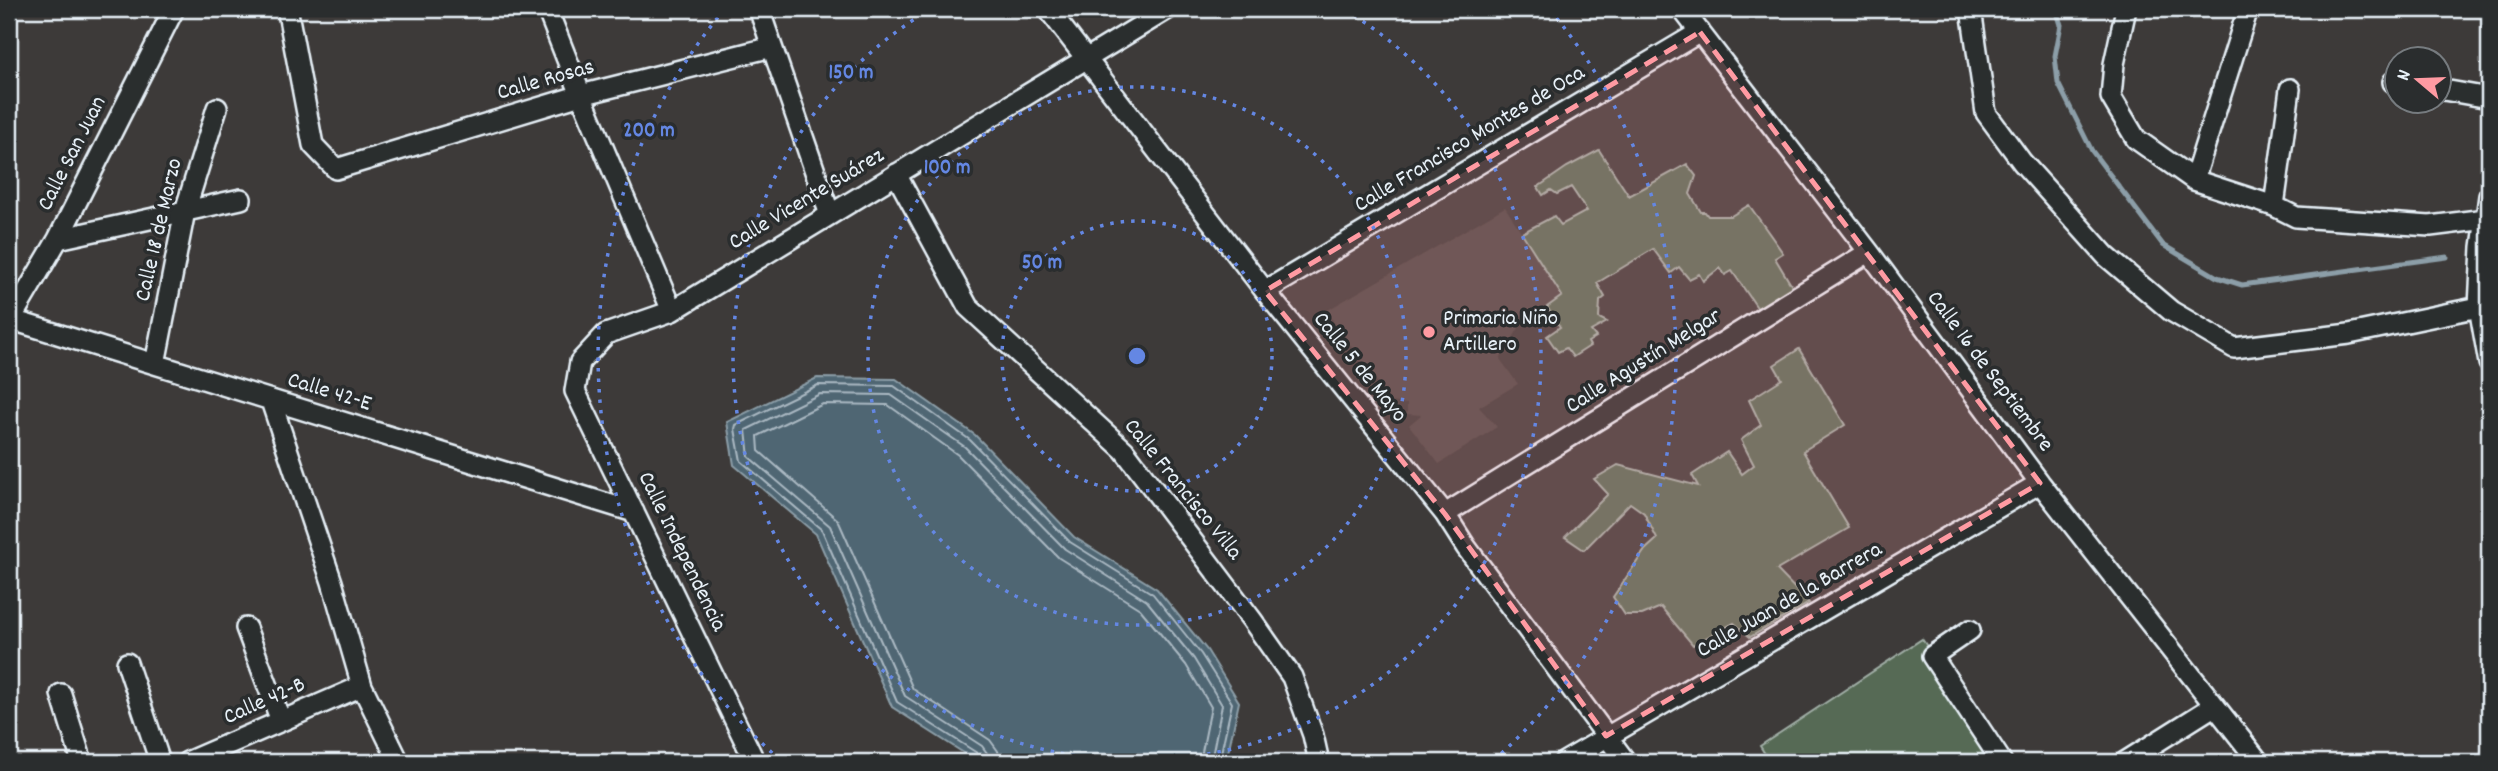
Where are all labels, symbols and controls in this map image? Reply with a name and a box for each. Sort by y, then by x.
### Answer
north arrow [2382,46,2452,116]
street label: Calle Rosas [493,51,599,111]
street label: Calle Francisco Montes de Oca [1348,57,1593,222]
text: 150 m [828,59,874,89]
text: N [2391,67,2420,84]
street label: Calle San Juan [30,91,116,217]
text: 200 m [623,117,675,147]
street label: Calle Vicente Suárez [723,140,891,260]
text: 100 m [924,154,970,184]
street label: Calle 18 de Marzo [128,155,192,305]
text: 50 m [1022,249,1062,279]
street label: Calle 16 de Septiembre [1917,284,2061,460]
street label: Calle Agustín Melgar [1560,301,1729,423]
place label: Primaria Niño Artillero [1443,303,1558,362]
street label: Calle 5 de Mayo [1304,305,1414,431]
marker: Primaria Niño Artillero [1421,324,1437,340]
centre of rings [1125,344,1149,368]
street label: Calle 42-E [283,365,376,422]
street label: Calle Francisco Villa [1115,412,1250,569]
street label: Calle Independencia [628,466,735,639]
street label: Calle Juan de la Barrera [1691,534,1890,668]
street label: Calle 42-B [219,669,311,735]

